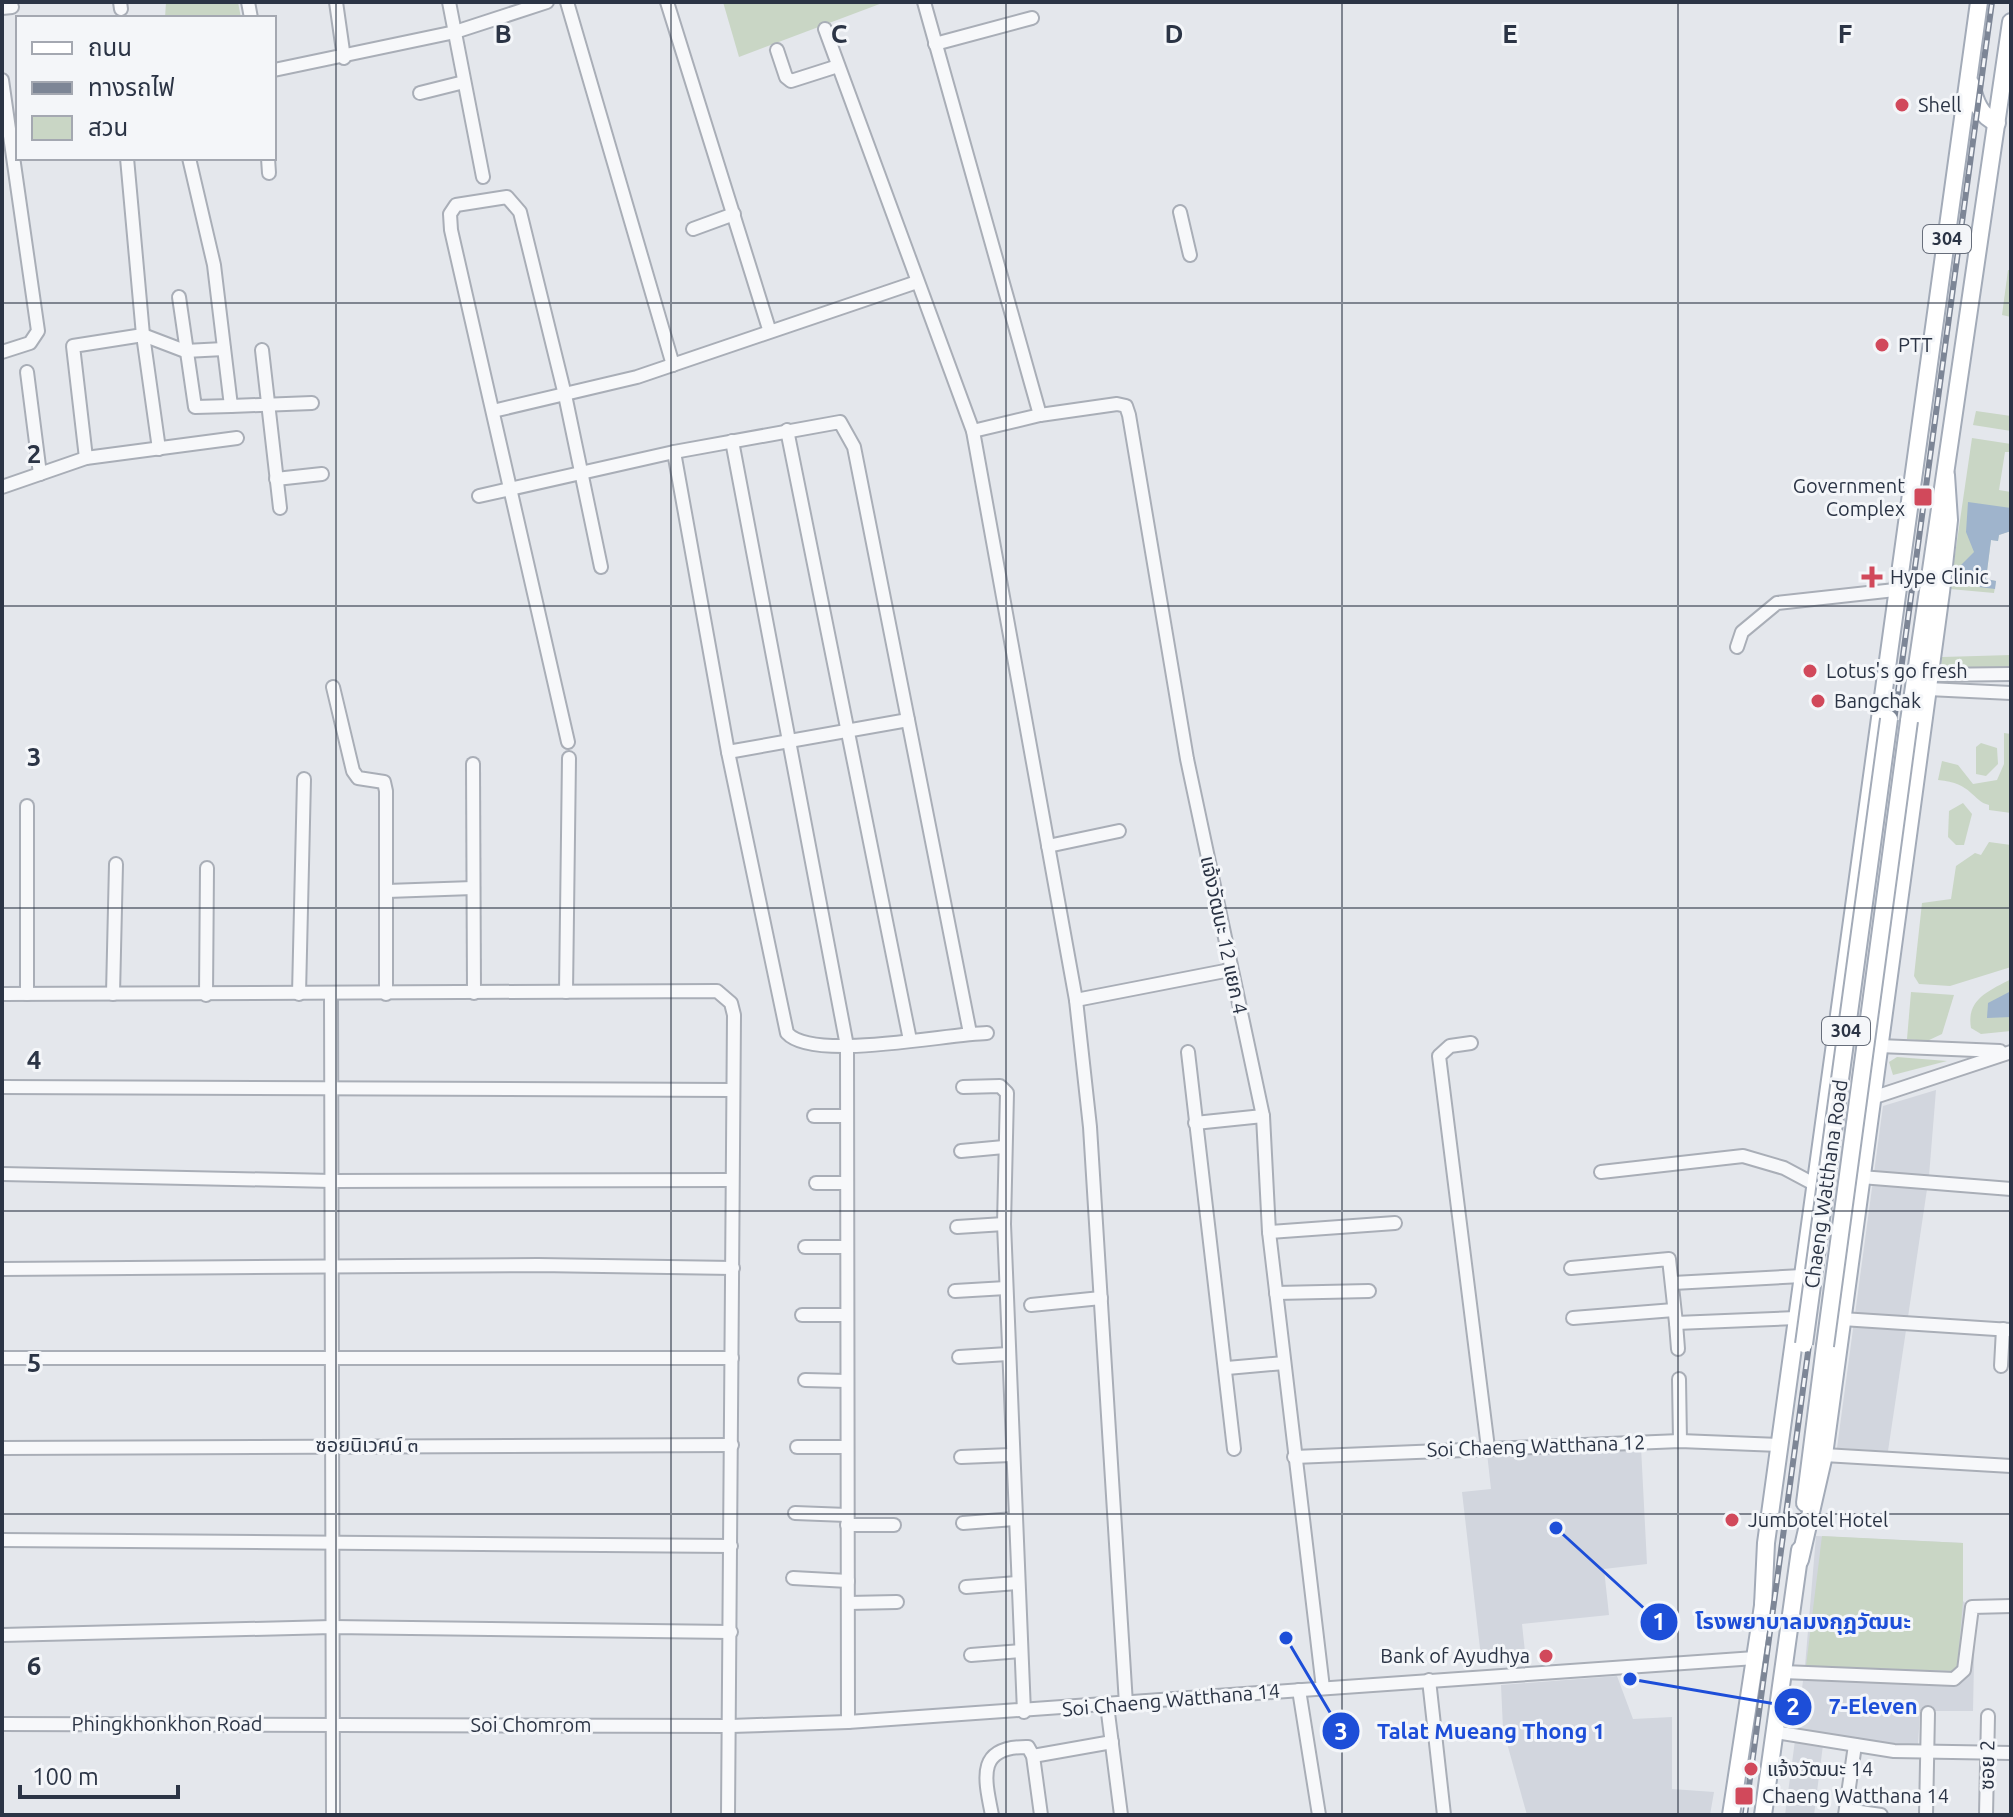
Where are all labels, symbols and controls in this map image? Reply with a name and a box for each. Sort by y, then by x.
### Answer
legend [16,16,276,160]
text: B [494,19,512,48]
text: C [831,19,848,48]
text: D [1165,19,1183,48]
text: E [1502,19,1518,48]
text: F [1838,19,1852,48]
text: ถนน [88,34,132,61]
text: ทางรถไฟ [88,74,175,101]
place label: Shell [1918,93,1961,116]
marker: Shell [1893,96,1911,114]
text: สวน [88,114,128,141]
road number: 304 [1923,225,1971,253]
place label: PTT [1898,333,1933,356]
marker: PTT [1873,336,1891,354]
text: 2 [27,439,41,468]
place label: Government Complex [1793,474,1905,520]
marker: Government Complex [1912,486,1934,508]
place label: Hype Clinic [1890,565,1989,588]
marker: Hype Clinic [1861,566,1883,588]
place label: Lotus's go fresh [1826,659,1968,682]
marker: Lotus's go fresh [1801,662,1819,680]
place label: Bangchak [1834,689,1921,712]
marker: Bangchak [1809,692,1827,710]
text: 3 [27,742,41,771]
street label: แจ้งวัฒนะ 12 แยก 4 [1196,854,1253,1016]
road number: 304 [1822,1017,1870,1045]
text: 4 [27,1045,41,1074]
street label: Chaeng Watthana Road [1799,1078,1852,1290]
text: 5 [27,1348,41,1377]
street label: Soi Chaeng Watthana 12 [1426,1430,1646,1461]
street label: ซอยนิเวศน์ ๓ [316,1433,418,1456]
place label: Jumbotel Hotel [1748,1508,1888,1531]
marker: Jumbotel Hotel [1723,1511,1741,1529]
callout: โรงพยาบาลมงกุฎวัฒนะ [1639,1599,1927,1645]
text: 1 [1652,1608,1666,1635]
text: โรงพยาบาลมงกุฎวัฒนะ [1695,1608,1911,1635]
place label: Bank of Ayudhya [1380,1644,1530,1667]
marker: Bank of Ayudhya [1537,1647,1555,1665]
text: 6 [27,1651,41,1680]
street label: Soi Chaeng Watthana 14 [1061,1679,1281,1720]
callout: 7-Eleven [1773,1684,1934,1730]
text: 2 [1786,1693,1800,1720]
text: 7-Eleven [1828,1693,1918,1718]
callout: Talat Mueang Thong 1 [1321,1708,1621,1754]
street label: Phingkhonkhon Road [71,1712,263,1735]
street label: Soi Chomrom [471,1713,591,1736]
text: 3 [1334,1718,1348,1745]
text: Talat Mueang Thong 1 [1377,1718,1605,1743]
street label: ซอย 2 [1975,1740,1998,1790]
scale bar [20,1749,178,1799]
place label: แจ้งวัฒนะ 14 [1767,1757,1873,1780]
marker: แจ้งวัฒนะ 14 [1742,1760,1760,1778]
text: 100 m [32,1763,99,1790]
place label: Chaeng Watthana 14 [1762,1784,1949,1807]
marker: Chaeng Watthana 14 [1733,1785,1755,1807]

